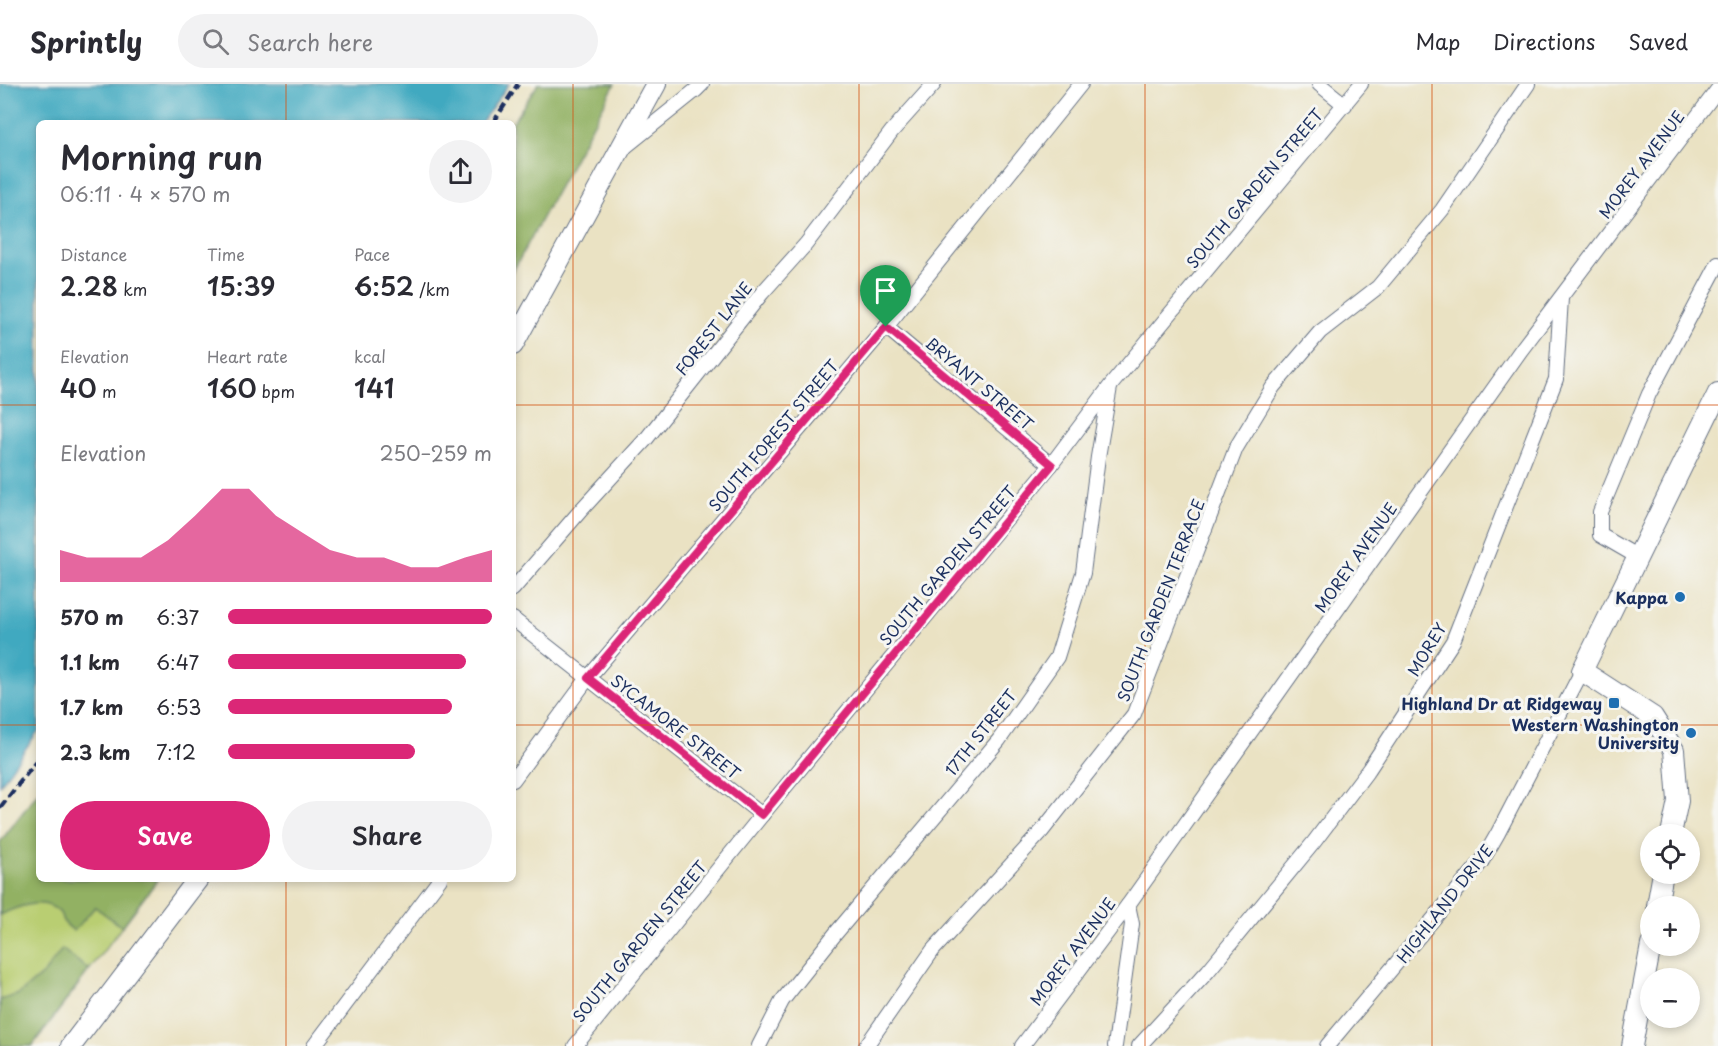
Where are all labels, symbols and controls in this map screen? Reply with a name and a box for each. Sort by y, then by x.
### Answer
search box [178,14,598,68]
text: Sprintly [30,20,142,63]
icon: search [199,25,232,58]
text: Search here [247,25,373,58]
text: Map [1415,25,1460,57]
text: Directions [1493,25,1595,57]
text: Saved [1628,25,1688,57]
street label: SOUTH GARDEN STREET [1180,103,1328,273]
street label: MOREY AVENUE [1592,105,1690,223]
text: Morning run [60,131,263,181]
button: share [429,140,492,203]
text: 06:11 · 4 × 570 m [60,179,230,209]
text: Distance [60,242,127,266]
text: Time [207,242,245,266]
text: Pace [354,242,390,266]
pin [860,265,911,327]
text: 2.28 [60,266,118,305]
text: 15:39 [207,266,275,305]
text: 6:52 [354,266,414,305]
icon: arrive [869,274,902,307]
street label: FOREST LANE [669,276,757,380]
text: km [118,277,147,301]
text: /km [414,277,450,301]
street label: BRYANT STREET [921,331,1039,435]
text: Elevation [60,344,129,368]
text: Heart rate [207,344,288,368]
text: kcal [354,344,386,368]
street label: SOUTH FOREST STREET [702,354,844,516]
text: 40 [60,368,97,407]
text: 160 [207,368,257,407]
text: 141 [354,368,394,407]
text: m [97,379,116,403]
text: bpm [257,379,295,403]
text: Elevation [60,438,146,468]
text: 250–259 m [380,438,492,468]
street label: SOUTH GARDEN STREET [873,480,1021,650]
street label: SOUTH GARDEN TERRACE [1110,495,1210,705]
street label: MOREY AVENUE [1308,497,1402,617]
place label: Kappa [1615,585,1668,609]
marker: Kappa [1673,590,1687,604]
text: 570 m [60,602,124,632]
text: 6:37 [156,602,199,632]
street label: MOREY [1401,617,1452,680]
text: 1.1 km [60,647,120,677]
text: 6:47 [156,647,199,677]
street label: SYCAMORE STREET [606,668,746,784]
street label: 17TH STREET [938,683,1022,780]
place label: Highland Dr at Ridgeway [1402,691,1602,715]
text: 1.7 km [60,692,123,722]
text: 6:53 [156,692,201,722]
marker: Highland Dr at Ridgeway [1607,696,1621,710]
place label: Western Washington University [1511,712,1679,754]
marker: Western Washington University [1684,726,1698,740]
text: 2.3 km [60,737,130,767]
text: 7:12 [156,737,196,767]
button: Save [60,801,270,870]
button: Share [282,801,492,870]
map controls [1640,824,1700,1028]
button: locate [1640,824,1700,884]
street label: HIGHLAND DRIVE [1390,839,1498,967]
street label: SOUTH GARDEN STREET [566,855,712,1027]
street label: MOREY AVENUE [1023,892,1121,1010]
button: + [1640,896,1700,956]
button: − [1640,968,1700,1028]

